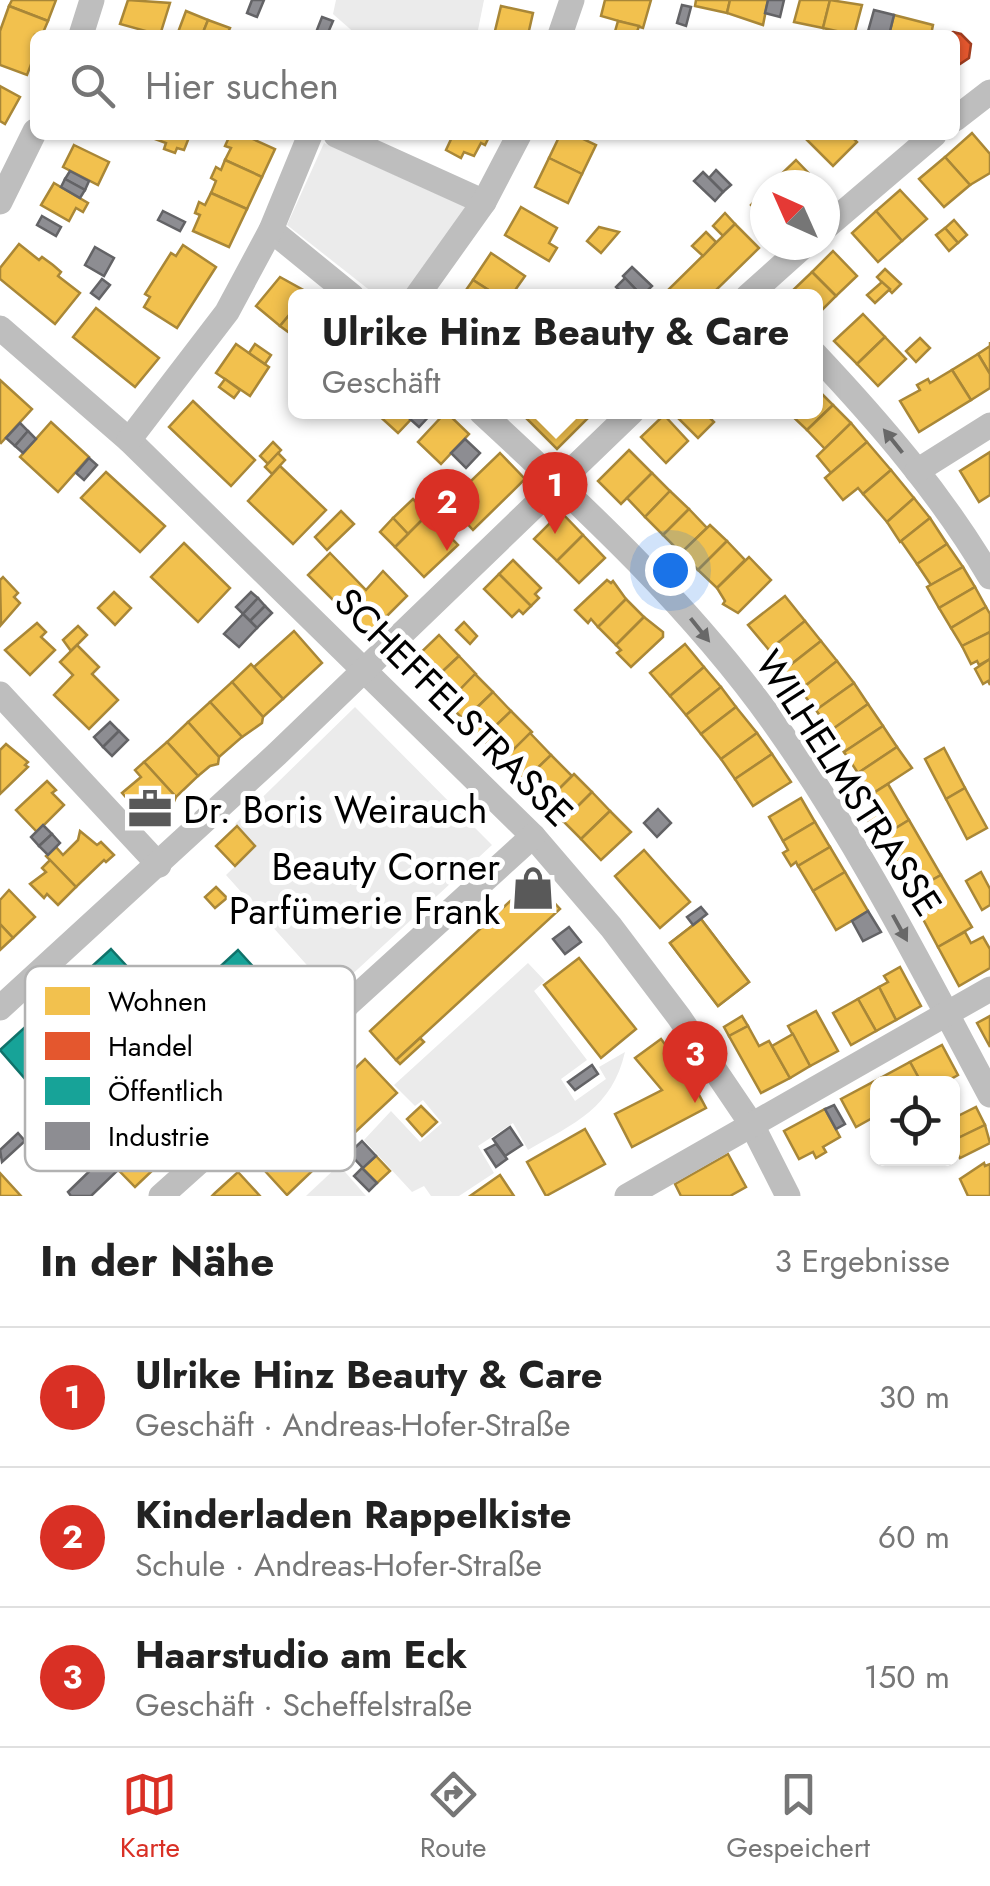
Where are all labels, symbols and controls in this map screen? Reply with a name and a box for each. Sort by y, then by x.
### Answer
search box [30,30,960,140]
icon: search [65,58,120,113]
text: Hier suchen [145,58,339,113]
north arrow [750,170,840,260]
popup [288,289,823,419]
text: Ulrike Hinz Beauty & Care [322,304,789,359]
text: Geschäft [322,359,440,405]
one-way arrow [883,428,904,454]
pin: 1 [522,452,588,534]
pin: 2 [414,468,480,551]
your location [645,545,696,596]
street label: SCHEFFELSTRASSE [322,575,586,839]
one-way arrow [689,617,710,642]
street label: WILHELMSTRASSE [742,639,956,927]
place label: Dr. Boris Weirauch [183,782,487,837]
office icon: Dr. Boris Weirauch [126,785,174,833]
place label: Beauty Corner Parfümerie Frank [229,839,500,938]
shop icon: Beauty Corner Parfümerie Frank [509,864,557,912]
one-way arrow [891,914,908,943]
legend [25,966,355,1171]
text: Wohnen [108,981,207,1022]
pin: 3 [662,1020,728,1103]
text: Handel [108,1026,193,1067]
text: Öffentlich [108,1071,224,1112]
map controls [870,1076,960,1166]
button: locate [870,1076,960,1166]
text: Industrie [108,1116,210,1157]
text: In der Nähe [40,1231,274,1292]
text: 3 Ergebnisse [774,1238,950,1284]
text: Ulrike Hinz Beauty & Care [135,1347,603,1402]
text: 1 [64,1374,81,1420]
text: 30 m [879,1374,950,1420]
text: Geschäft · Andreas-Hofer-Straße [135,1402,570,1448]
text: Kinderladen Rappelkiste [135,1487,572,1542]
text: 2 [62,1514,83,1560]
text: 60 m [878,1514,950,1560]
text: Schule · Andreas-Hofer-Straße [135,1542,542,1588]
text: Haarstudio am Eck [135,1627,467,1682]
text: 3 [63,1654,82,1700]
text: 150 m [864,1654,950,1700]
text: Geschäft · Scheffelstraße [135,1682,472,1728]
tab: Karte [120,1767,180,1868]
tab: Route [420,1767,486,1868]
tab: Gespeichert [726,1767,870,1868]

